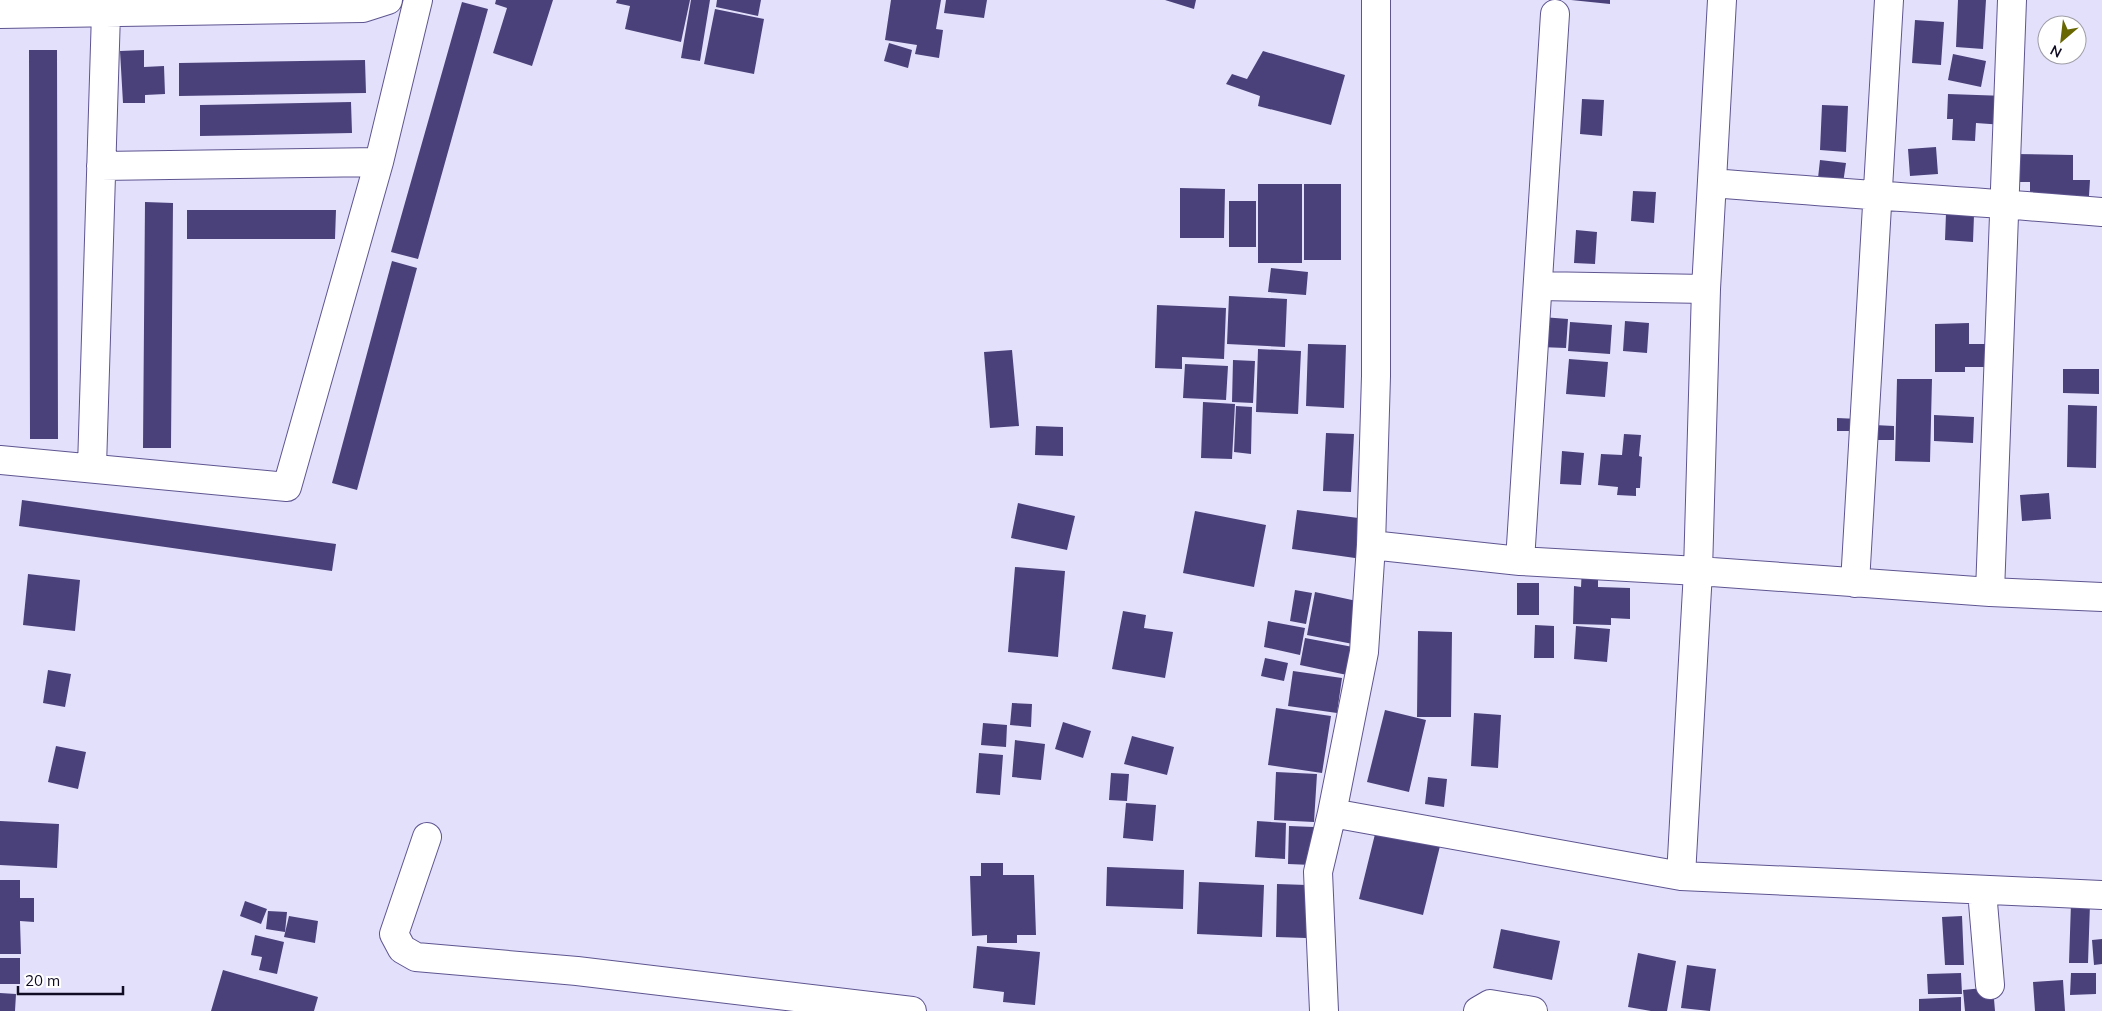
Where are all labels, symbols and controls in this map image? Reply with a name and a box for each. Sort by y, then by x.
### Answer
north arrow [2037,15,2087,65]
text: N [2047,41,2065,62]
scale bar [18,964,122,996]
text: 20 m [25,971,60,990]

